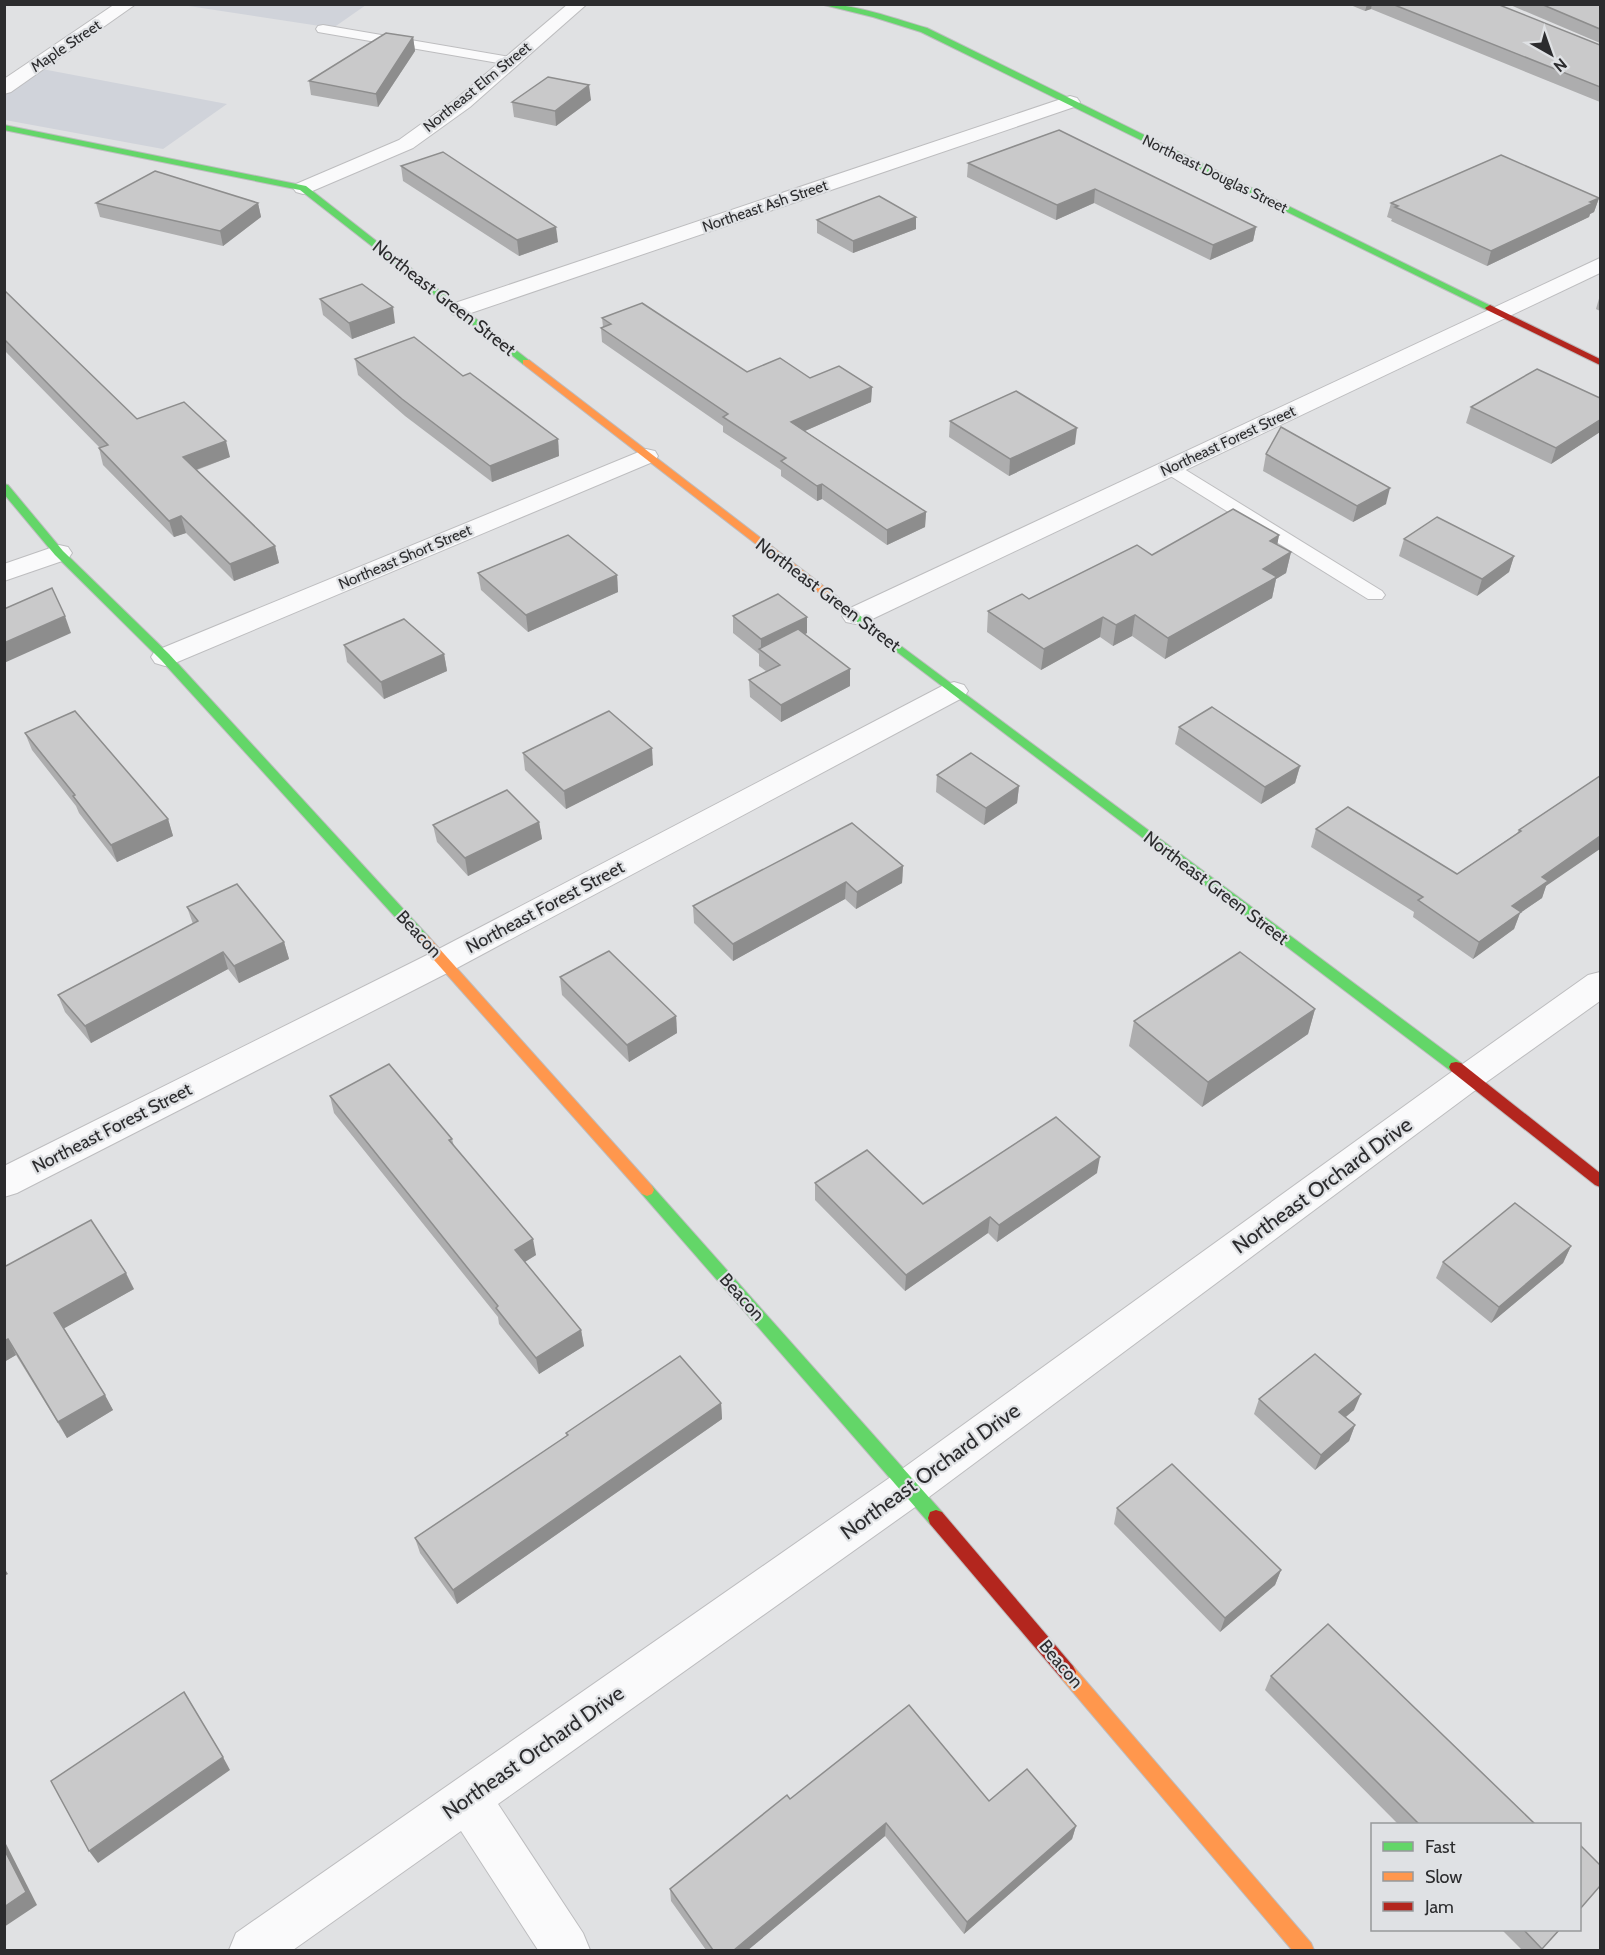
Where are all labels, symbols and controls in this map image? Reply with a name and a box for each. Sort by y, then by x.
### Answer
street label: Maple Street [28,16,104,76]
north arrow [1521,24,1581,84]
street label: Northeast Elm Street [420,38,534,136]
text: N [1550,54,1571,76]
street label: Northeast Douglas Street [1139,131,1291,217]
street label: Northeast Ash Street [700,176,830,236]
street label: Northeast Green Street [368,235,520,361]
street label: Northeast Forest Street [1158,402,1298,480]
street label: Northeast Short Street [336,521,474,593]
street label: Northeast Green Street [751,533,905,657]
street label: Northeast Green Street [1139,826,1293,950]
street label: Northeast Forest Street [462,856,628,958]
street label: Beacon [392,906,446,962]
street label: Northeast Forest Street [28,1078,196,1178]
street label: Northeast Orchard Drive [1227,1111,1417,1259]
street label: Beacon [715,1269,769,1325]
street label: Northeast Orchard Drive [835,1397,1025,1545]
street label: Beacon [1034,1635,1088,1693]
street label: Northeast Orchard Drive [437,1680,629,1824]
legend [1371,1823,1581,1931]
text: Fast [1425,1836,1456,1858]
text: Slow [1425,1866,1462,1888]
text: Jam [1424,1896,1454,1918]

